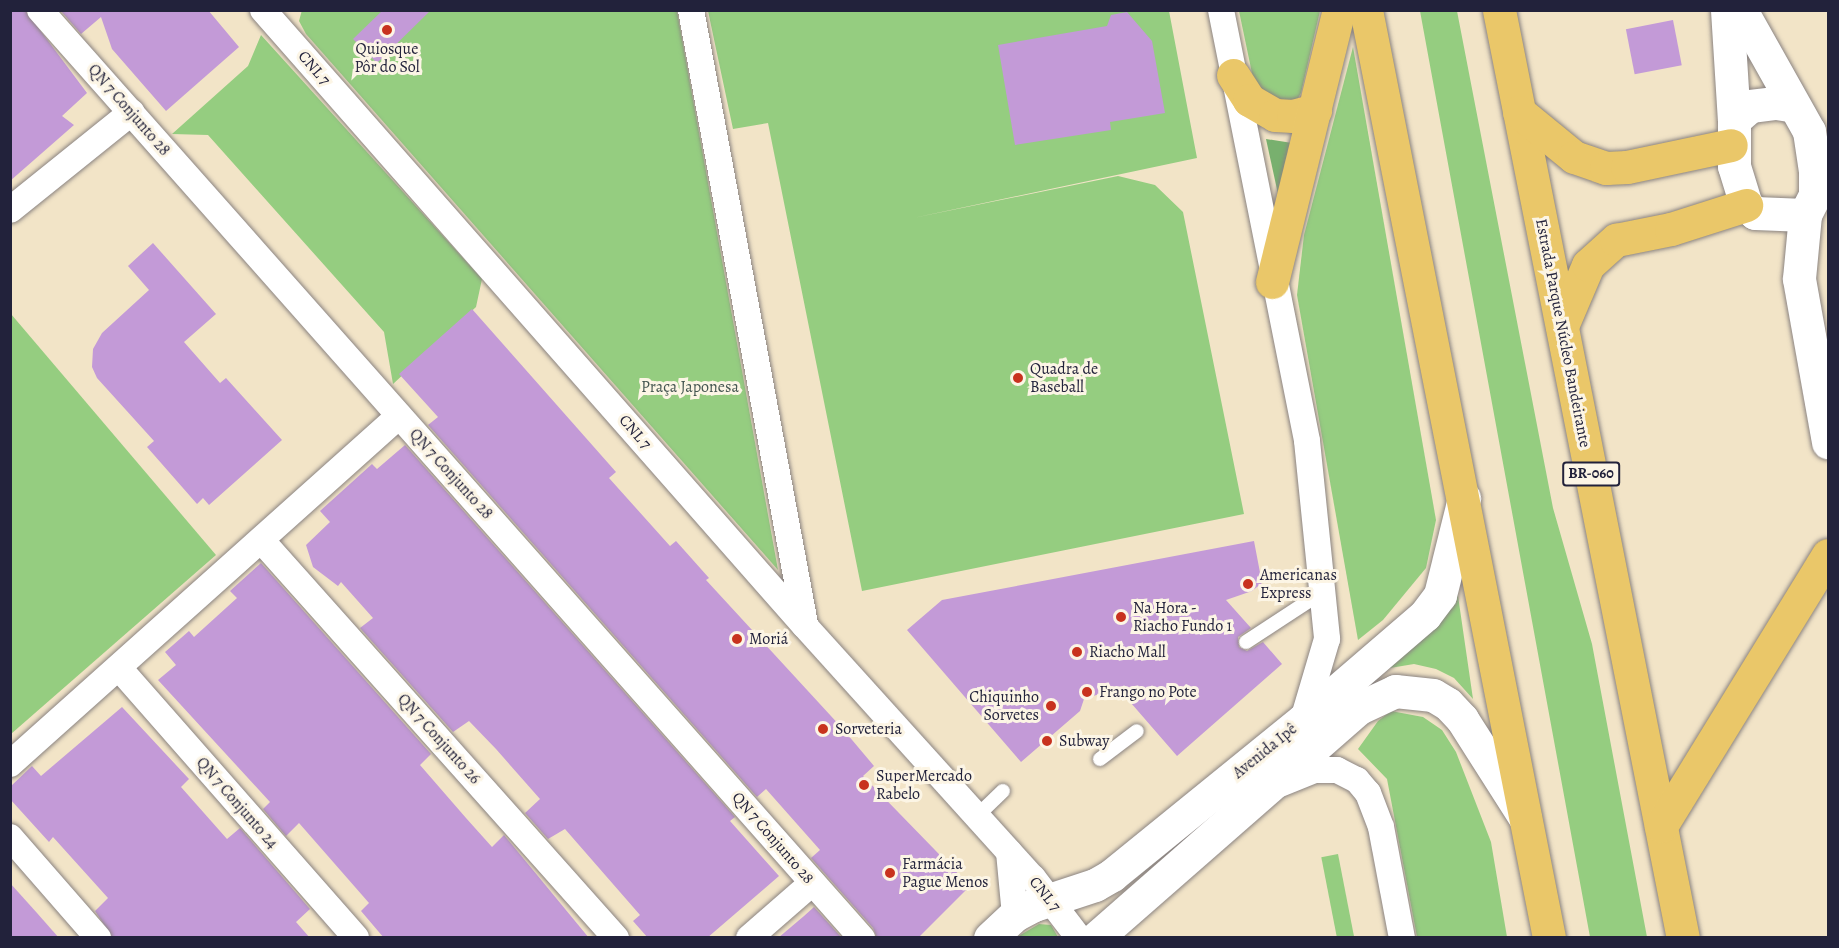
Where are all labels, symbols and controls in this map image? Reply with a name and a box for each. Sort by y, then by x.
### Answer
marker: Quiosque Pôr do Sol [380,23,394,37]
place label: Quiosque Pôr do Sol [354,39,420,77]
street label: CNL 7 [294,47,334,89]
street label: QN 7 Conjunto 28 [84,60,174,160]
street label: Estrada Parque Núcleo Bandeirante [1531,217,1595,449]
place label: Quadra de Baseball [1030,359,1098,397]
marker: Quadra de Baseball [1011,371,1025,385]
park label: Praça Japonesa [641,377,739,397]
street label: CNL 7 [615,411,655,453]
street label: QN 7 Conjunto 28 [405,425,497,523]
road number: BR-060 [1561,462,1621,486]
place label: Americanas Express [1260,565,1337,603]
marker: Americanas Express [1241,577,1255,591]
place label: Na Hora - Riacho Fundo 1 [1133,598,1232,636]
marker: Na Hora - Riacho Fundo 1 [1114,610,1128,624]
place label: Moriá [749,629,788,649]
marker: Moriá [730,632,744,646]
place label: Riacho Mall [1089,642,1166,662]
marker: Riacho Mall [1070,645,1084,659]
place label: Frango no Pote [1099,682,1197,702]
marker: Frango no Pote [1080,685,1094,699]
place label: Chiquinho Sorvetes [969,687,1039,725]
street label: QN 7 Conjunto 26 [393,690,485,788]
marker: Chiquinho Sorvetes [1044,699,1058,713]
place label: Sorveteria [835,719,902,739]
street label: Avenida Ipê [1229,719,1301,783]
marker: Sorveteria [816,722,830,736]
place label: Subway [1059,731,1109,751]
marker: Subway [1040,734,1054,748]
street label: QN 7 Conjunto 24 [192,753,282,853]
place label: SuperMercado Rabelo [876,766,972,804]
marker: SuperMercado Rabelo [857,778,871,792]
street label: QN 7 Conjunto 28 [728,788,818,888]
place label: Farmácia Pague Menos [902,854,989,892]
marker: Farmácia Pague Menos [883,866,897,880]
street label: CNL 7 [1025,873,1065,915]

